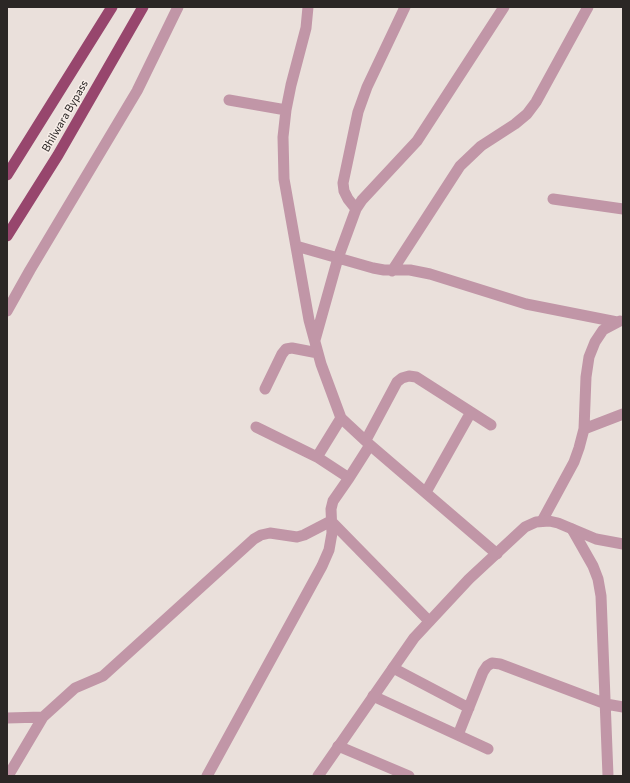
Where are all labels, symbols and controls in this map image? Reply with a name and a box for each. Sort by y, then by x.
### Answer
street label: Bhilwara Bypass [39,78,91,154]

